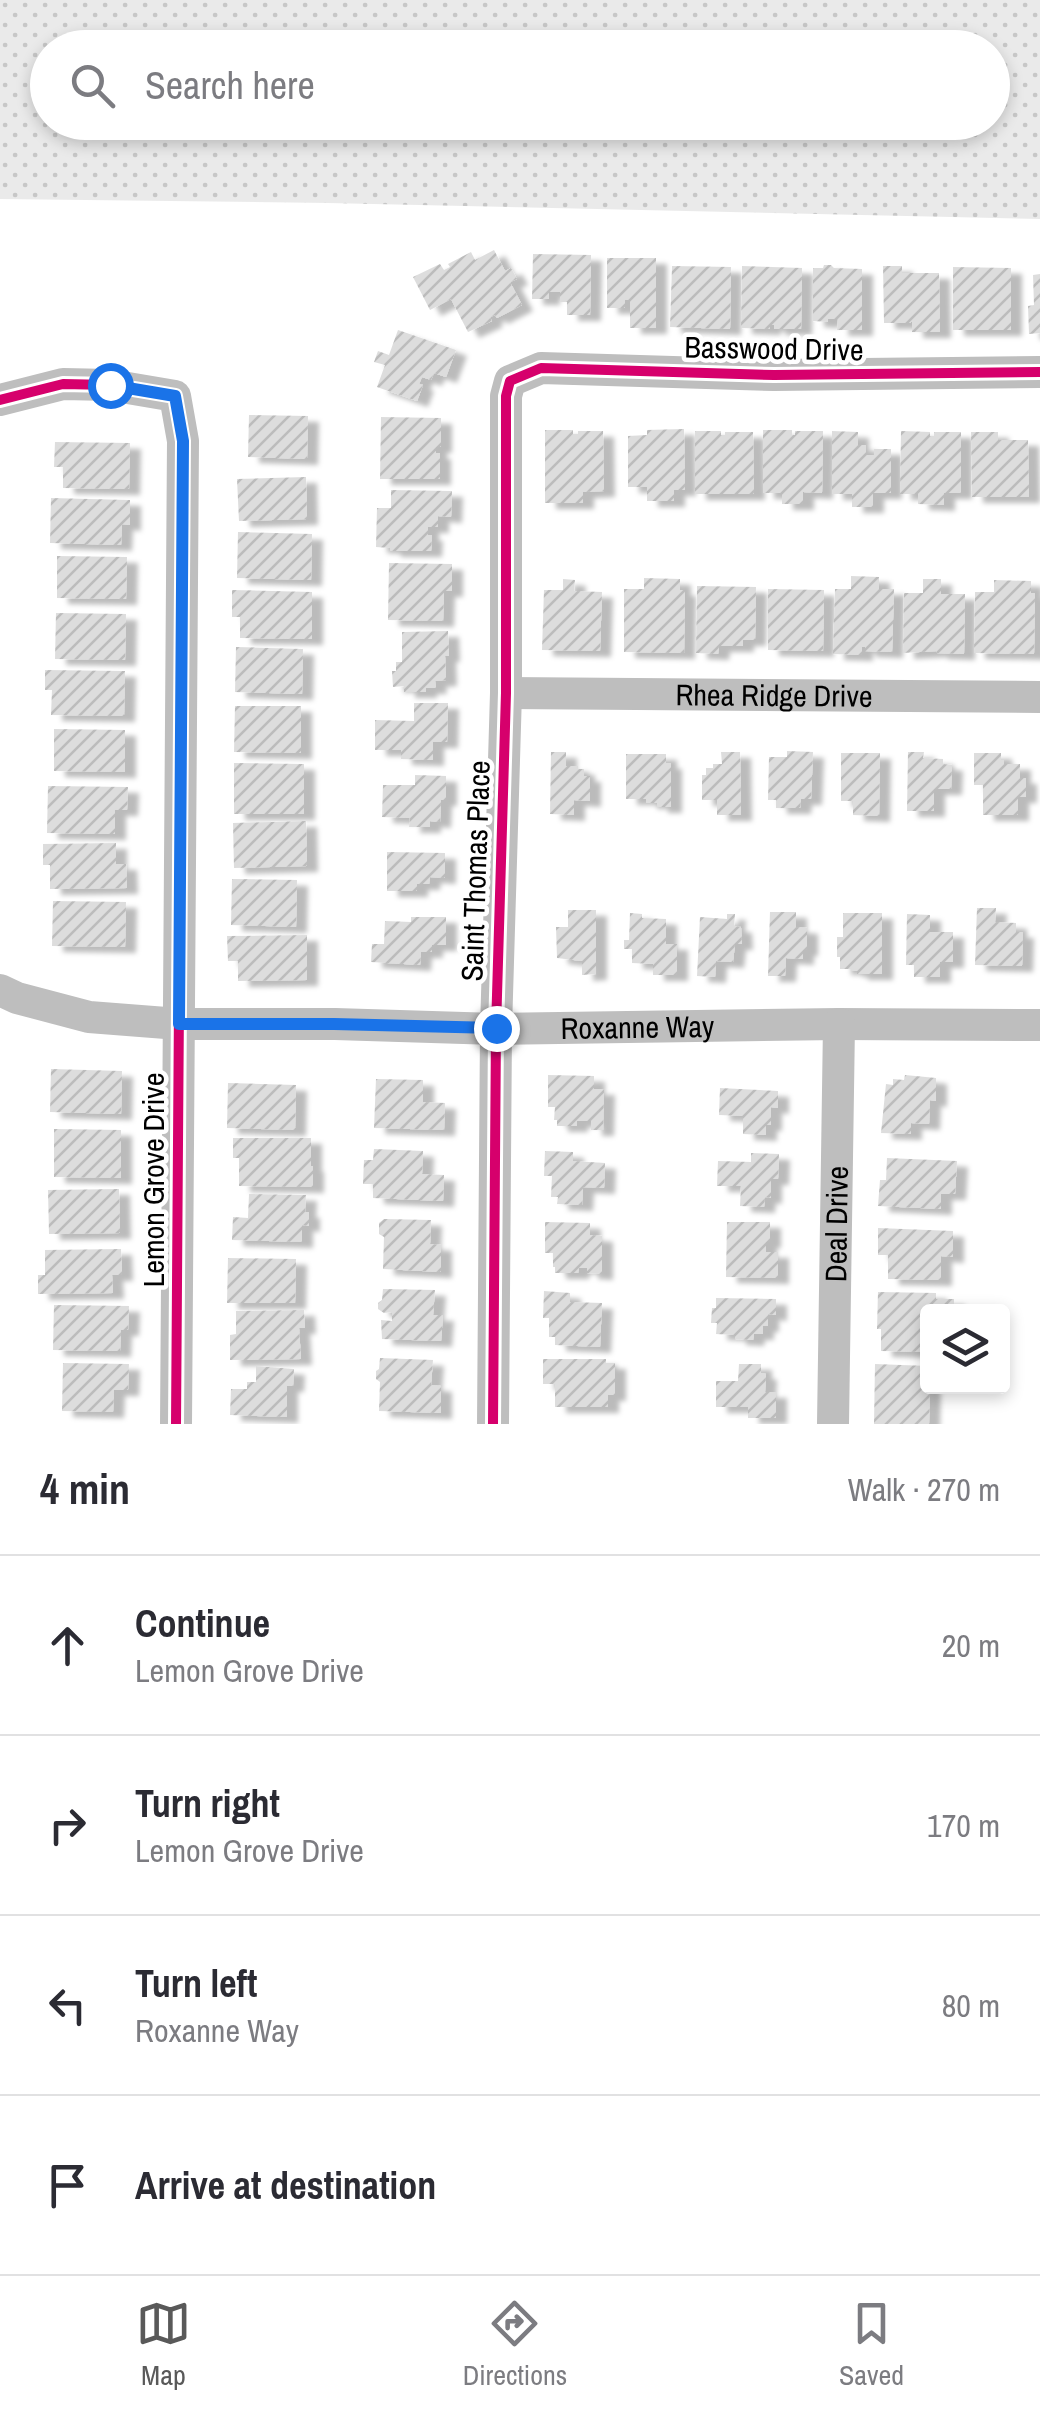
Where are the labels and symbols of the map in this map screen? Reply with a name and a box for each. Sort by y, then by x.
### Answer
street label: Basswood Drive [684,326,864,370]
route start [88,363,134,409]
street label: Rhea Ridge Drive [675,674,873,716]
street label: Saint Thomas Place [451,760,499,982]
route end [474,1006,520,1052]
street label: Roxanne Way [560,1006,715,1048]
street label: Lemon Grove Drive [133,1073,173,1287]
street label: Deal Drive [815,1166,857,1282]

